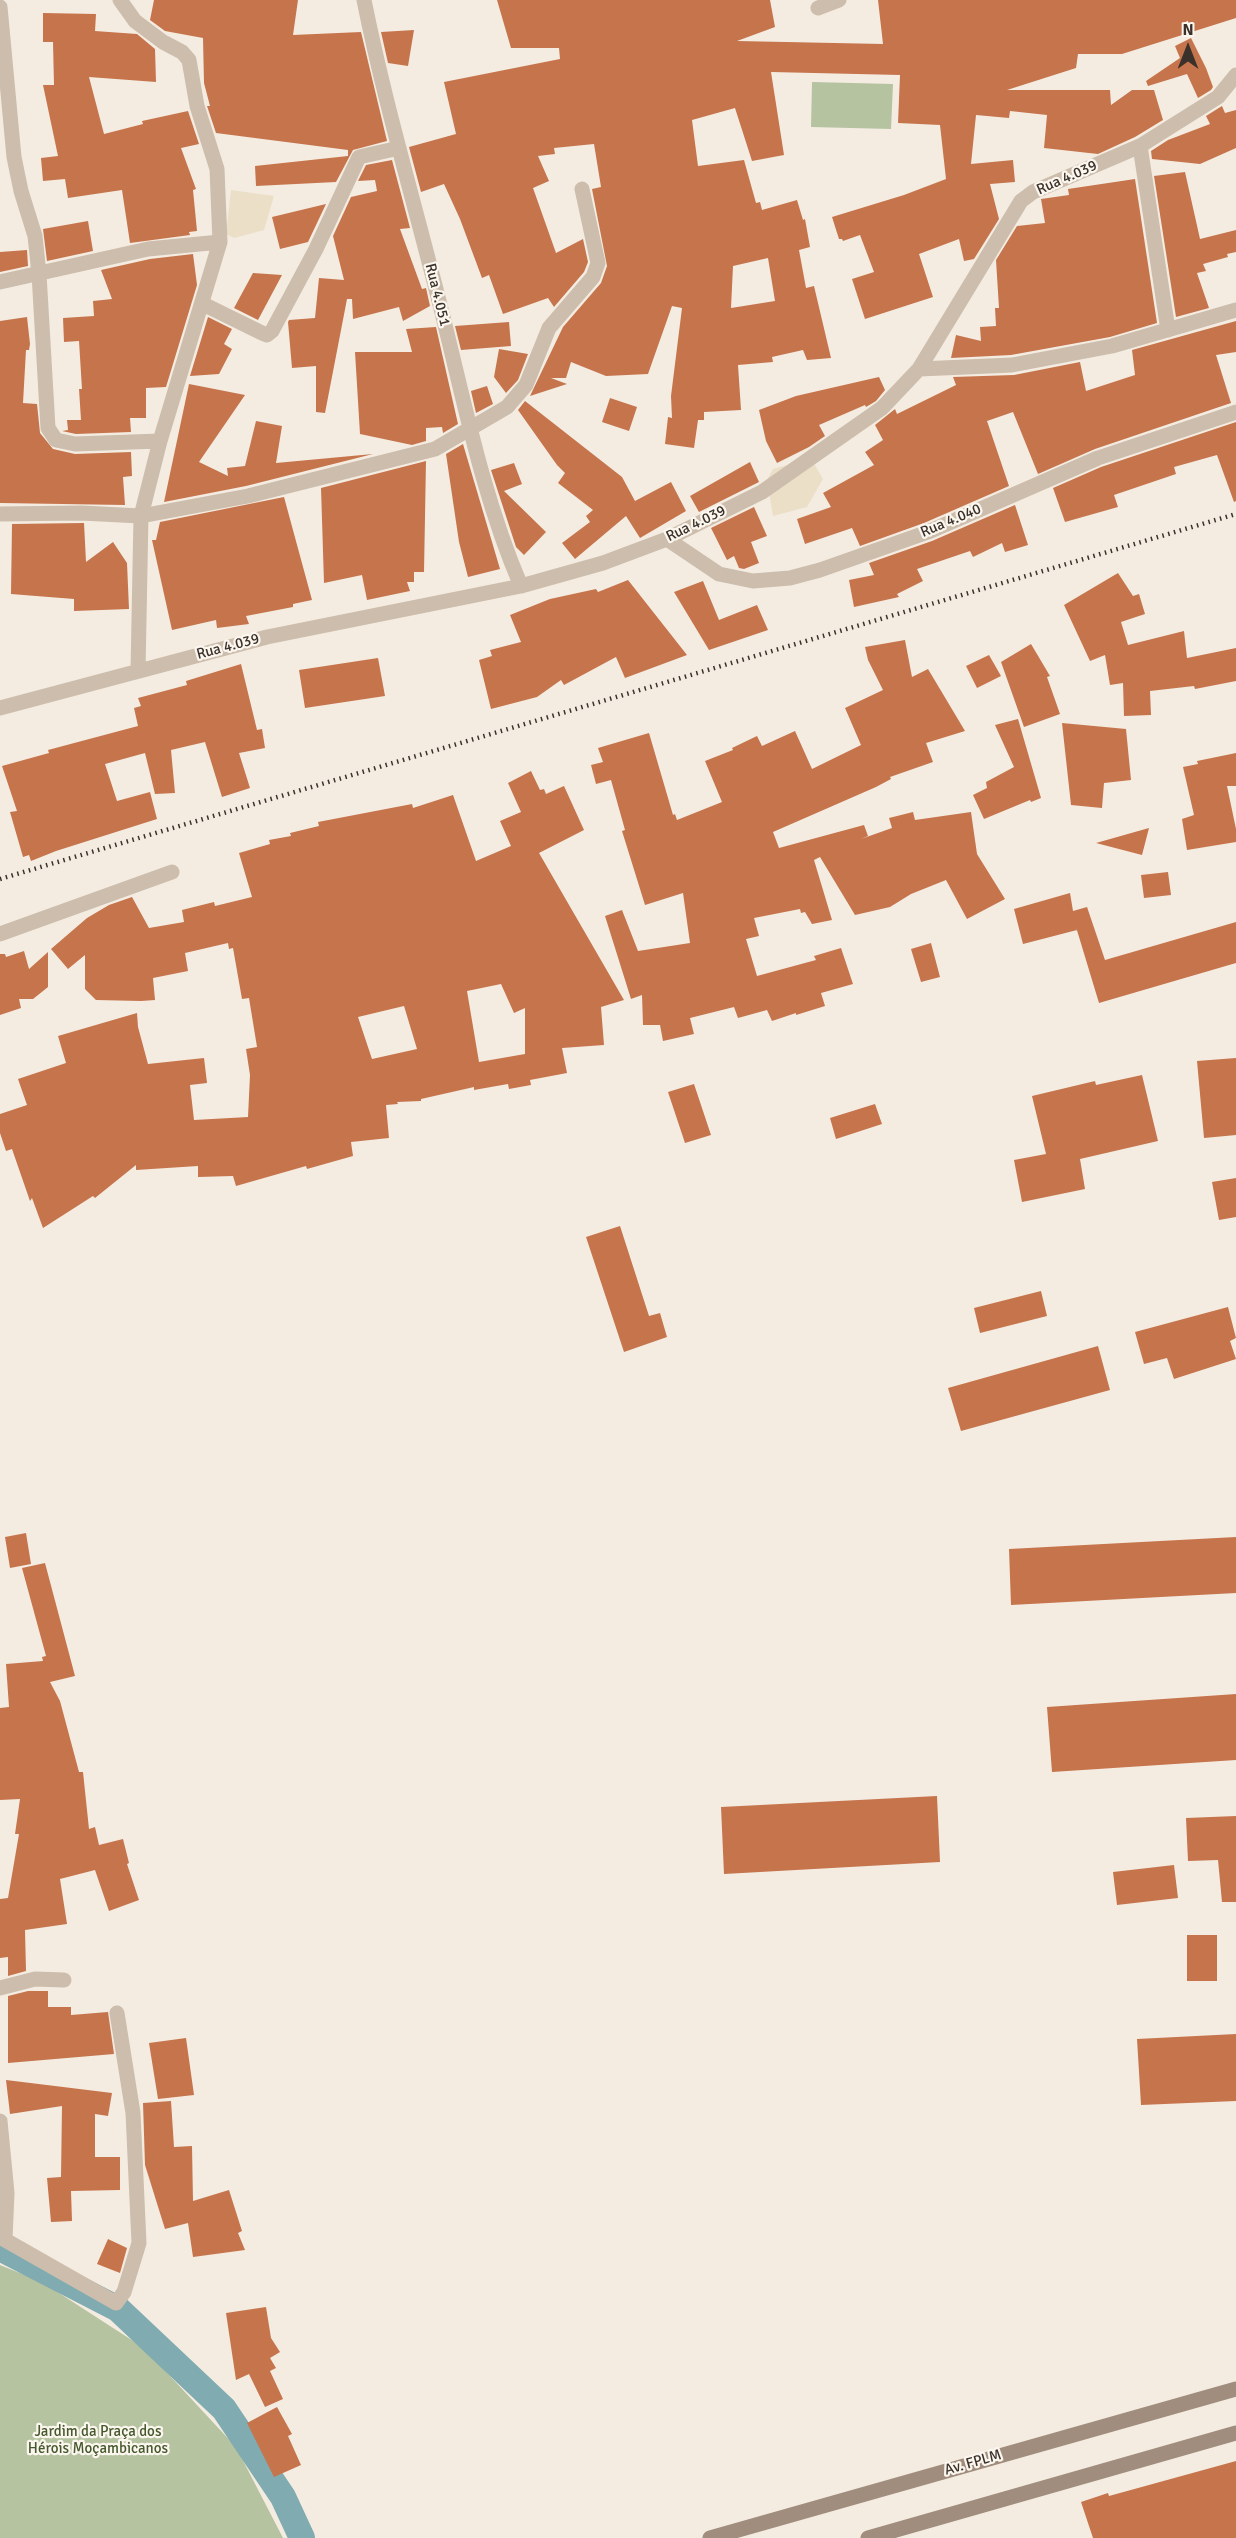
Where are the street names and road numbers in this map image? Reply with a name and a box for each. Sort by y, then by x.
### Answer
street label: Rua 4.039 [1034,157,1100,199]
street label: Rua 4.051 [421,262,453,328]
street label: Rua 4.040 [918,500,984,542]
street label: Rua 4.039 [663,502,729,546]
street label: Rua 4.039 [195,630,261,664]
street label: Av. FPLM [942,2446,1004,2480]

